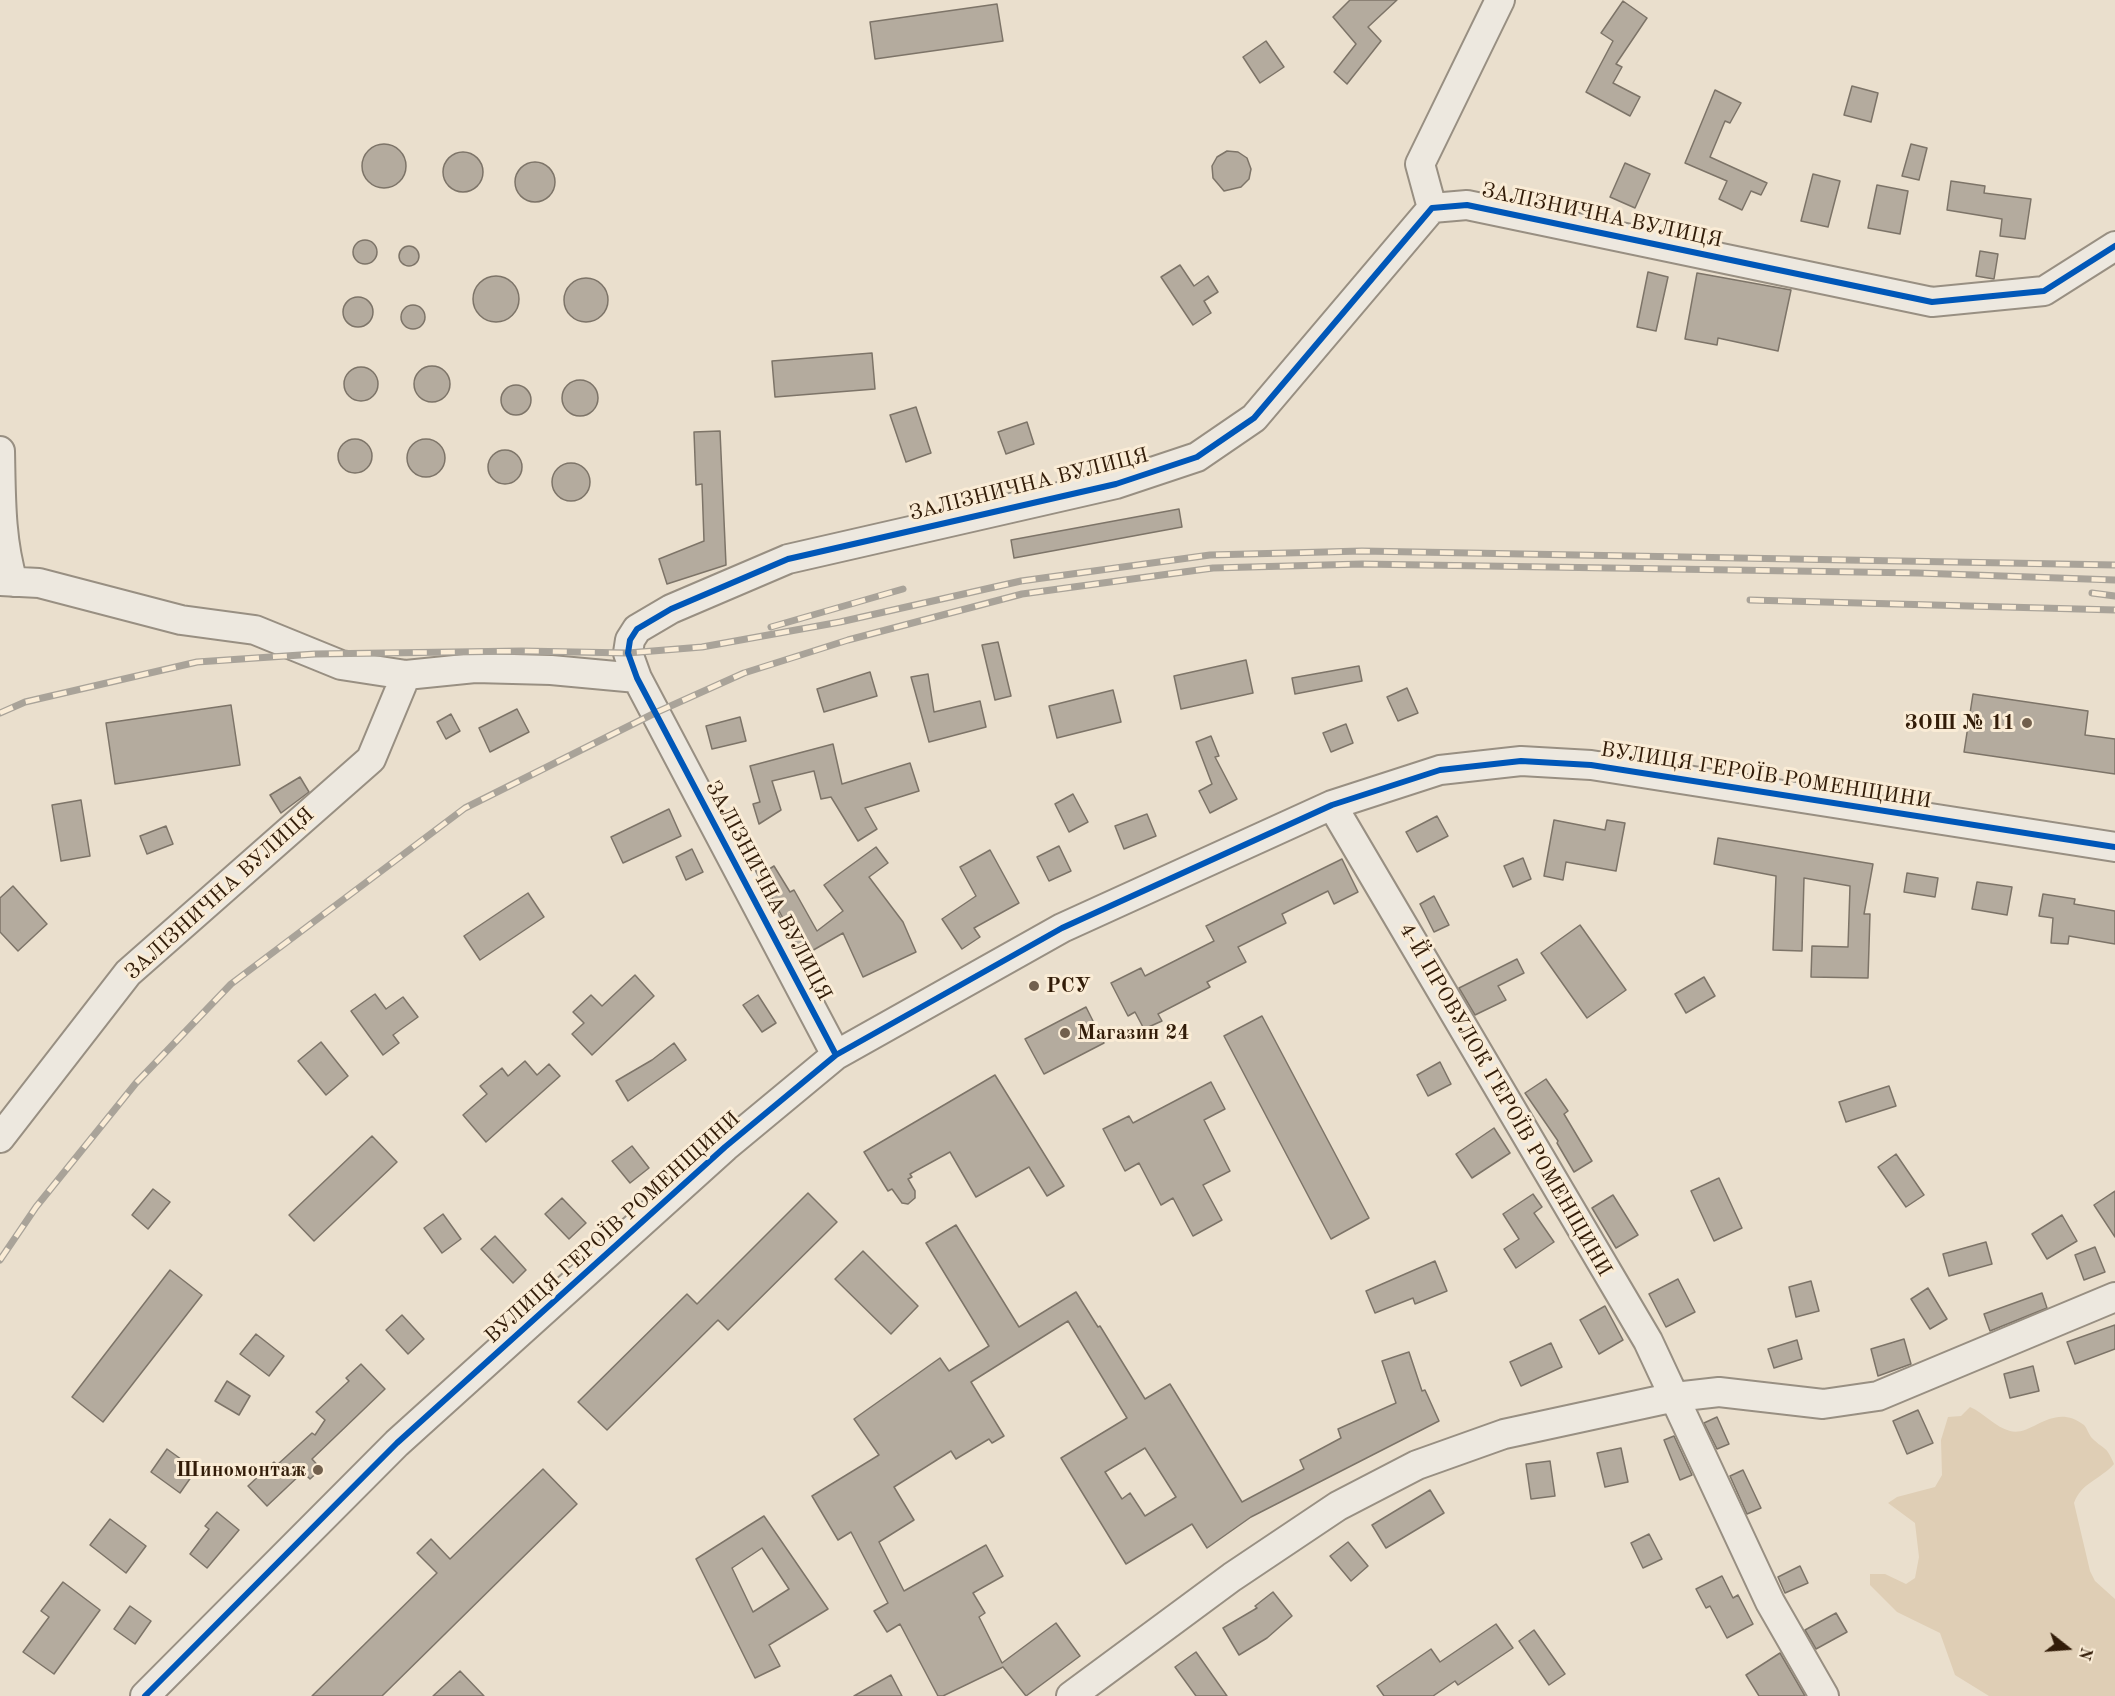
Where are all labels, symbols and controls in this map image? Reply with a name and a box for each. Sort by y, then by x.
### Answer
street label: ЗАЛІЗНИЧНА ВУЛИЦЯ [1479,178,1725,254]
street label: ЗАЛІЗНИЧНА ВУЛИЦЯ [907,443,1151,527]
place label: ЗОШ № 11 [1904,710,2015,736]
marker: ЗОШ № 11 [2020,716,2034,730]
street label: ВУЛИЦЯ ГЕРОЇВ РОМЕНЩИНИ [1599,737,1933,815]
street label: ЗАЛІЗНИЧНА ВУЛИЦЯ [699,777,837,1005]
street label: ЗАЛІЗНИЧНА ВУЛИЦЯ [120,803,320,985]
street label: 4-Й ПРОВУЛОК ГЕРОЇВ РОМЕНЩИНИ [1393,919,1617,1281]
place label: РСУ [1046,973,1091,999]
marker: РСУ [1027,979,1041,993]
place label: Магазин 24 [1077,1020,1190,1046]
marker: Магазин 24 [1058,1026,1072,1040]
street label: ВУЛИЦЯ ГЕРОЇВ РОМЕНЩИНИ [480,1107,746,1349]
place label: Шиномонтаж [176,1457,306,1483]
marker: Шиномонтаж [311,1463,325,1477]
north arrow [2037,1618,2097,1678]
text: N [2075,1645,2094,1661]

